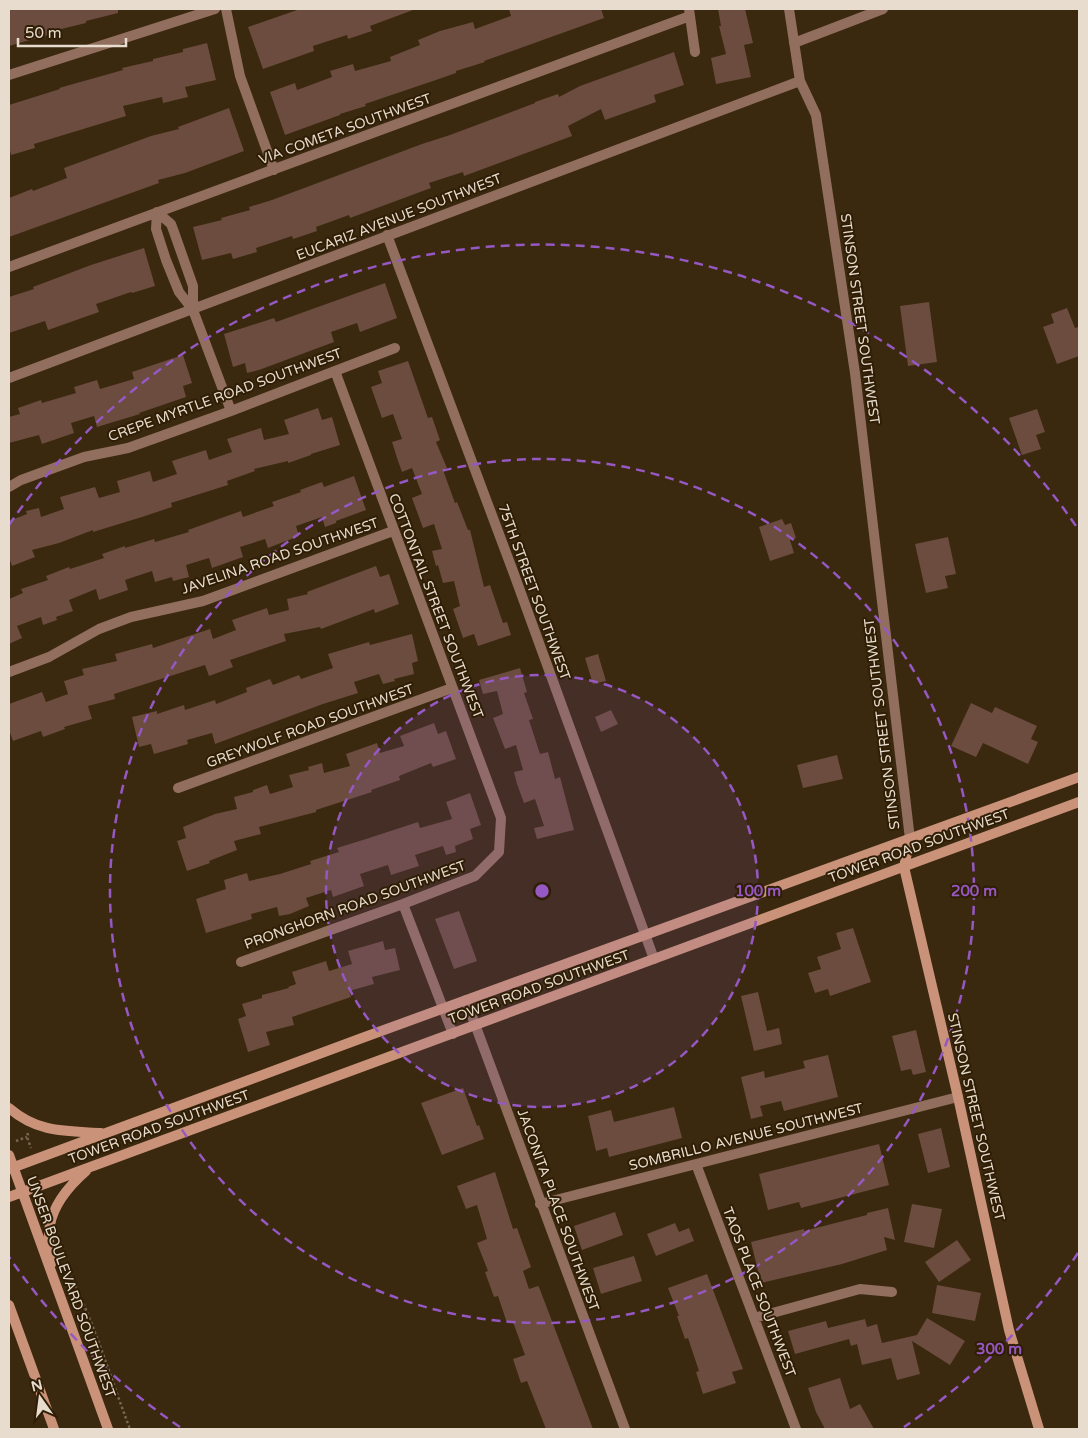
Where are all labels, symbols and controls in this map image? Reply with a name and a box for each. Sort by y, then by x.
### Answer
scale bar [18,15,125,47]
text: 50 m [25,24,62,42]
street label: VIA COMETA SOUTHWEST [256,90,434,168]
street label: EUCARIZ AVENUE SOUTHWEST [294,170,505,264]
street label: STINSON STREET SOUTHWEST [837,212,883,426]
street label: CREPE MYRTLE ROAD SOUTHWEST [106,345,345,445]
street label: COTTONTAIL STREET SOUTHWEST [385,491,487,721]
street label: 75TH STREET SOUTHWEST [494,502,574,683]
street label: JAVELINA ROAD SOUTHWEST [179,514,381,598]
street label: STINSON STREET SOUTHWEST [861,617,903,831]
street label: GREYWOLF ROAD SOUTHWEST [204,680,416,772]
street label: TOWER ROAD SOUTHWEST [826,805,1012,887]
street label: PRONGHORN ROAD SOUTHWEST [242,857,469,953]
centre of rings [533,882,551,900]
text: 100 m [735,882,781,900]
text: 200 m [951,882,997,900]
street label: TOWER ROAD SOUTHWEST [446,946,632,1028]
street label: STINSON STREET SOUTHWEST [944,1011,1008,1223]
street label: TOWER ROAD SOUTHWEST [66,1086,252,1168]
street label: SOMBRILLO AVENUE SOUTHWEST [627,1100,865,1174]
street label: JACONITA PLACE SOUTHWEST [513,1107,603,1314]
street label: UNSER BOULEVARD SOUTHWEST [23,1174,119,1400]
street label: TAOS PLACE SOUTHWEST [719,1205,799,1380]
text: 300 m [976,1340,1022,1358]
north arrow [15,1373,65,1423]

